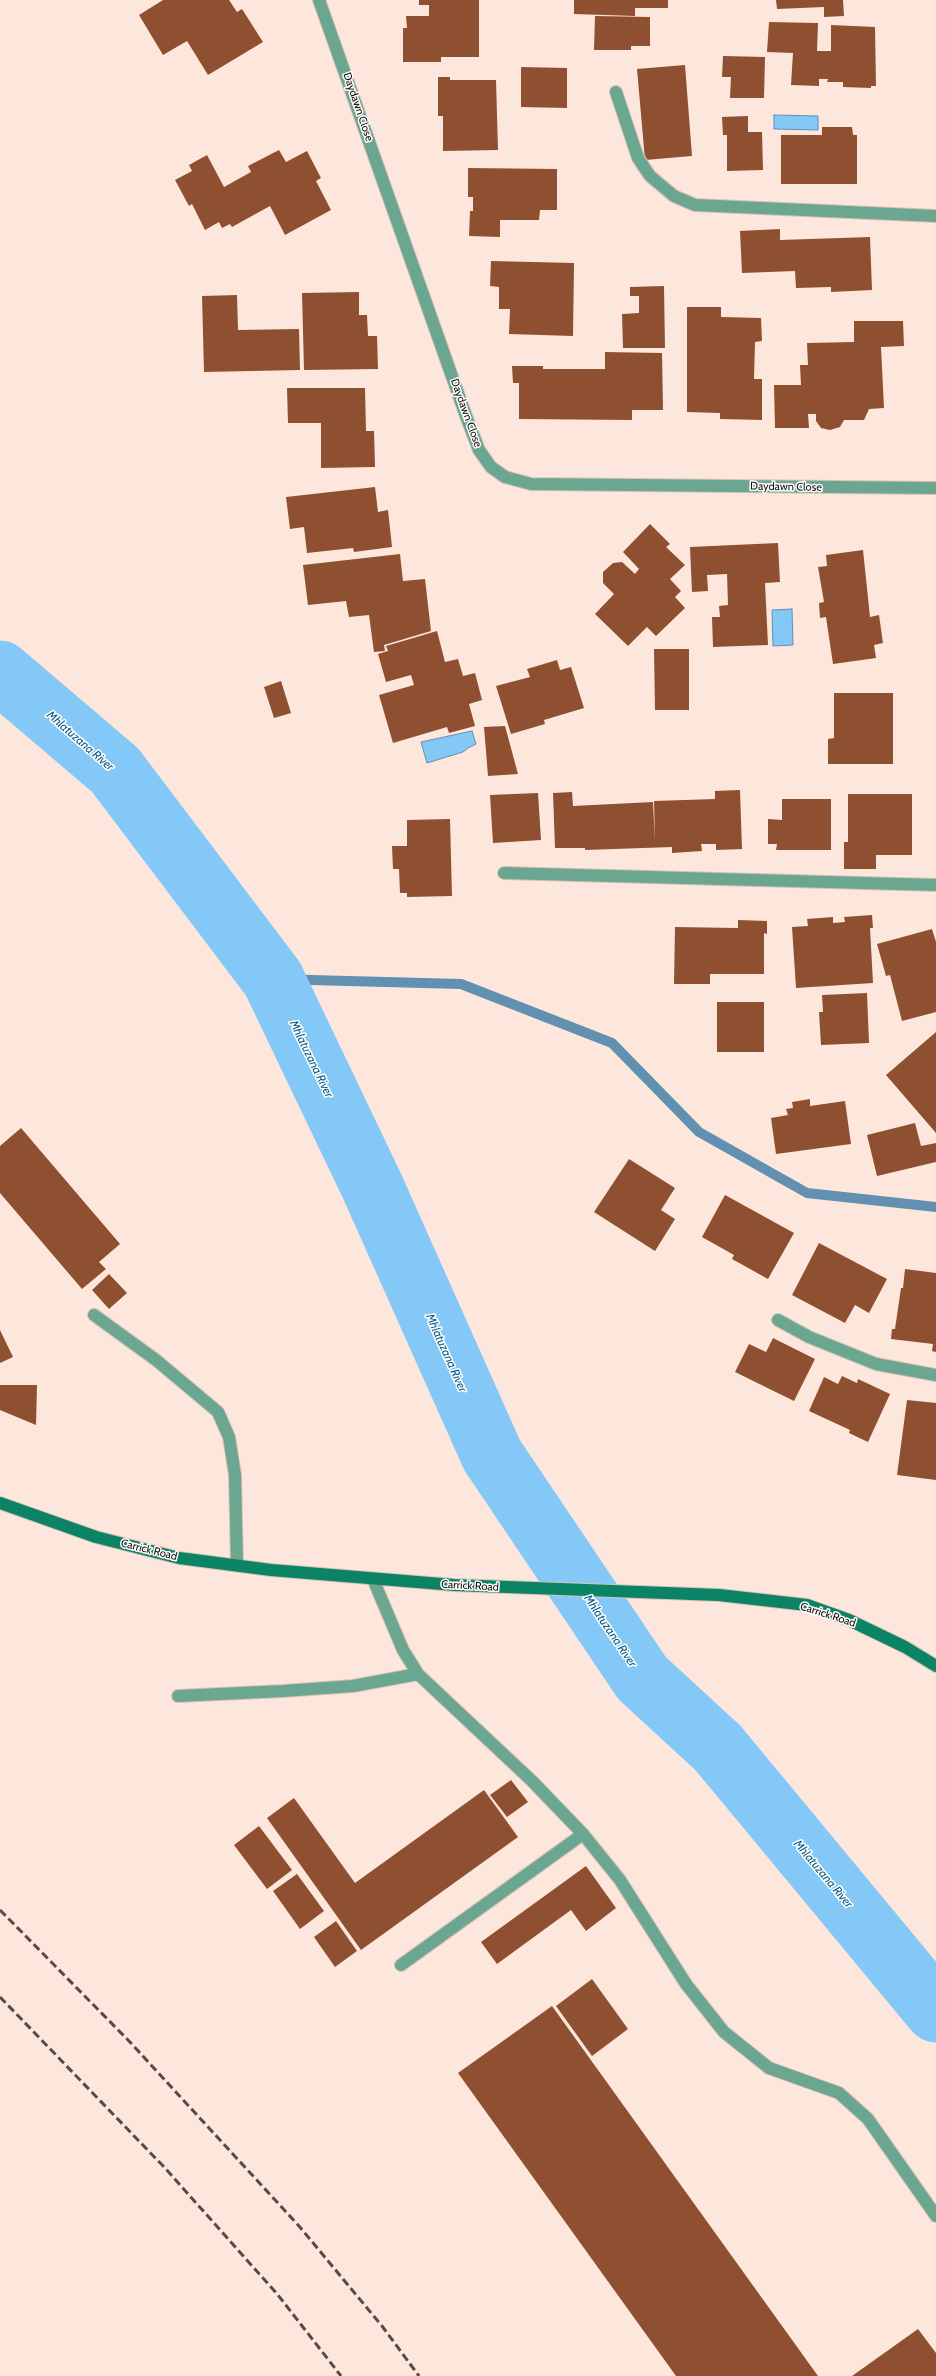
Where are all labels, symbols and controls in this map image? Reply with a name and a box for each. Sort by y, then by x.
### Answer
street label: Daydawn Close [340,71,376,143]
street label: Daydawn Close [448,377,484,449]
street label: Daydawn Close [750,480,822,494]
water label: Mhlatuzana River [44,708,116,774]
water label: Mhlatuzana River [286,1018,336,1100]
water label: Mhlatuzana River [422,1312,470,1394]
street label: Carrick Road [119,1537,179,1563]
street label: Carrick Road [441,1578,499,1594]
water label: Mhlatuzana River [580,1592,640,1670]
street label: Carrick Road [799,1600,857,1630]
water label: Mhlatuzana River [790,1837,856,1911]

